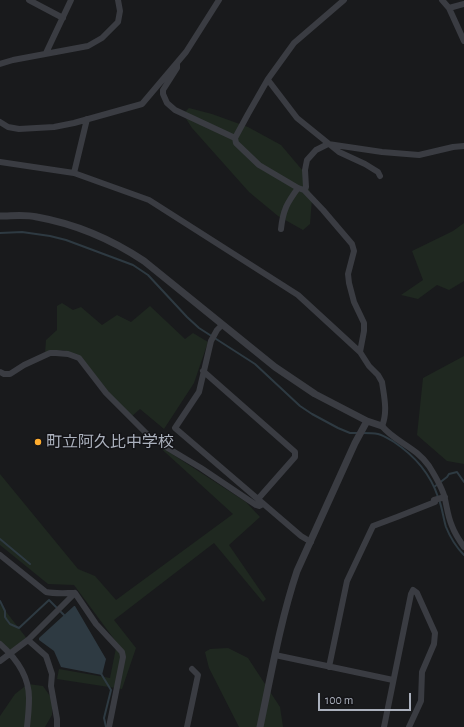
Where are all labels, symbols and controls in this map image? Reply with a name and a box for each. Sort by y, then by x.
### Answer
place label: 町立阿久比中学校 [46,432,174,452]
marker: 町立阿久比中学校 [33,437,43,447]
scale bar [320,685,413,711]
text: 100 m [325,694,353,706]

